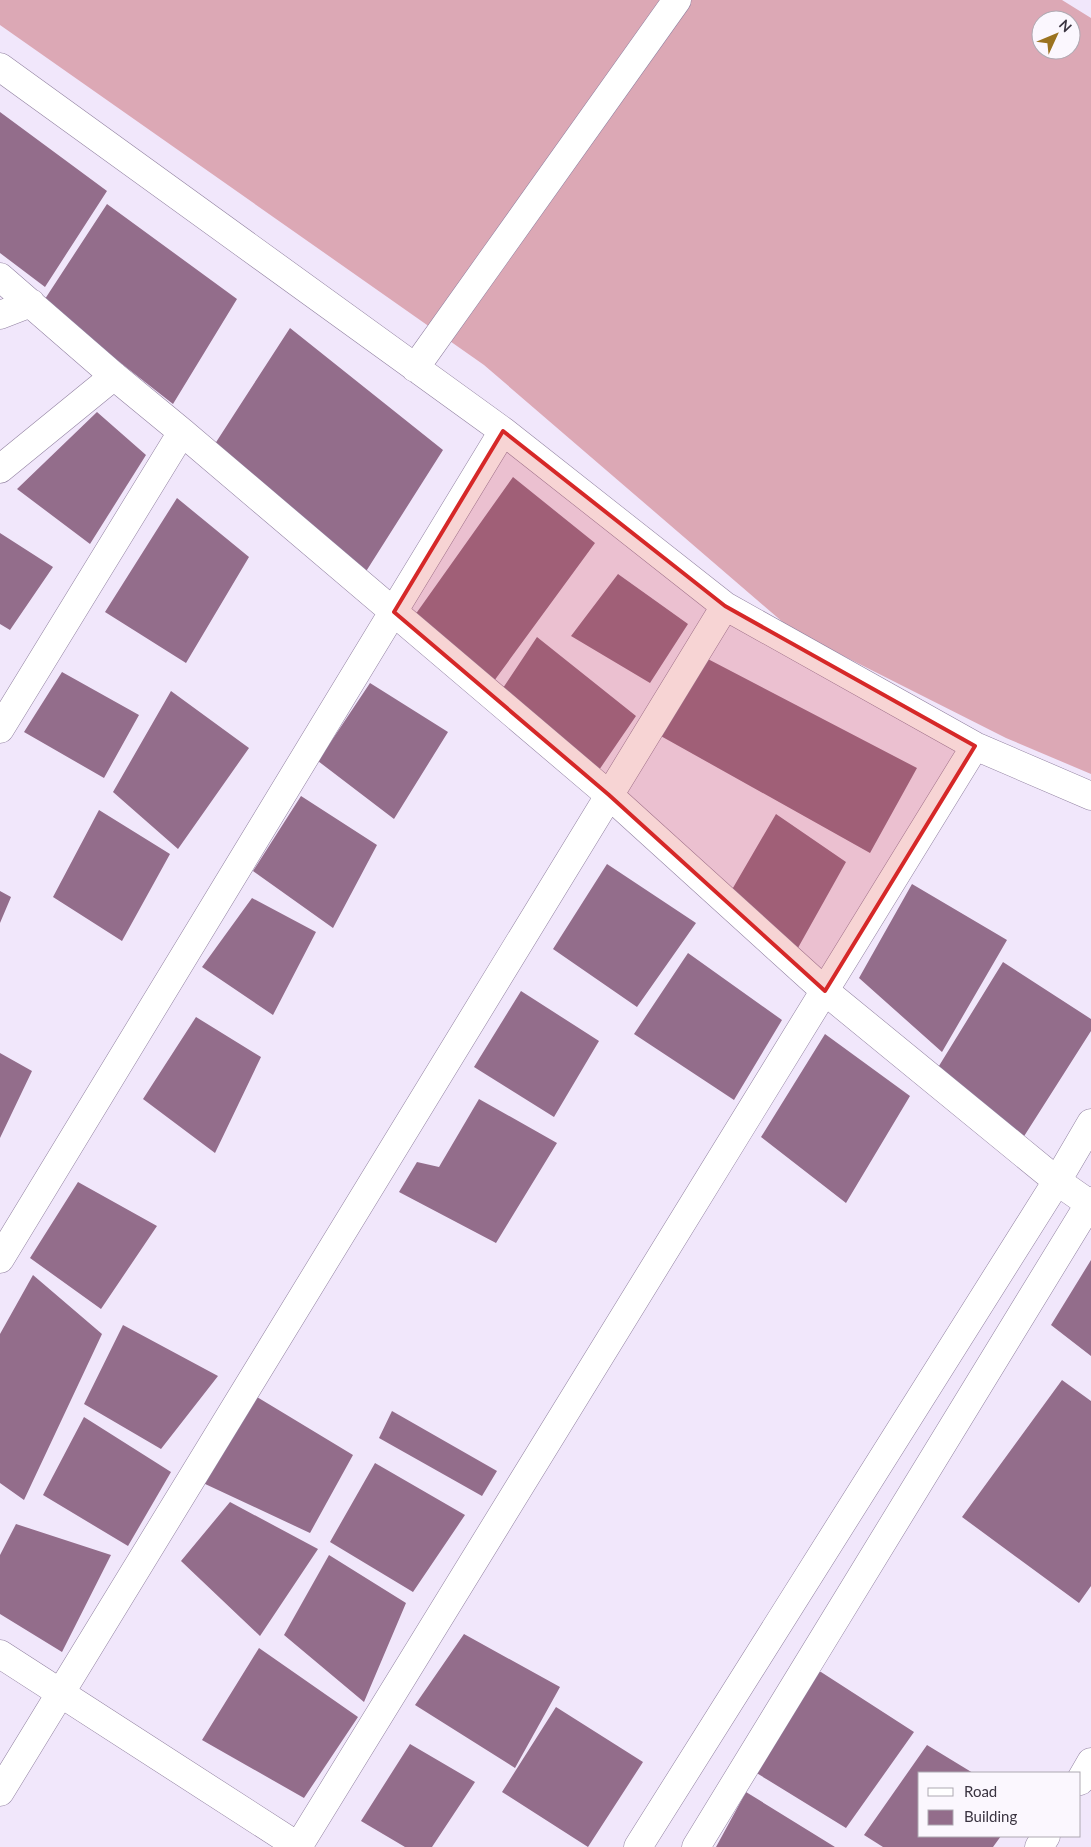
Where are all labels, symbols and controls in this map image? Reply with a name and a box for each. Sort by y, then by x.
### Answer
north arrow [1031,10,1081,60]
text: N [1056,16,1076,35]
legend [918,1772,1081,1837]
text: Road [964,1782,997,1800]
text: Building [964,1807,1017,1825]

